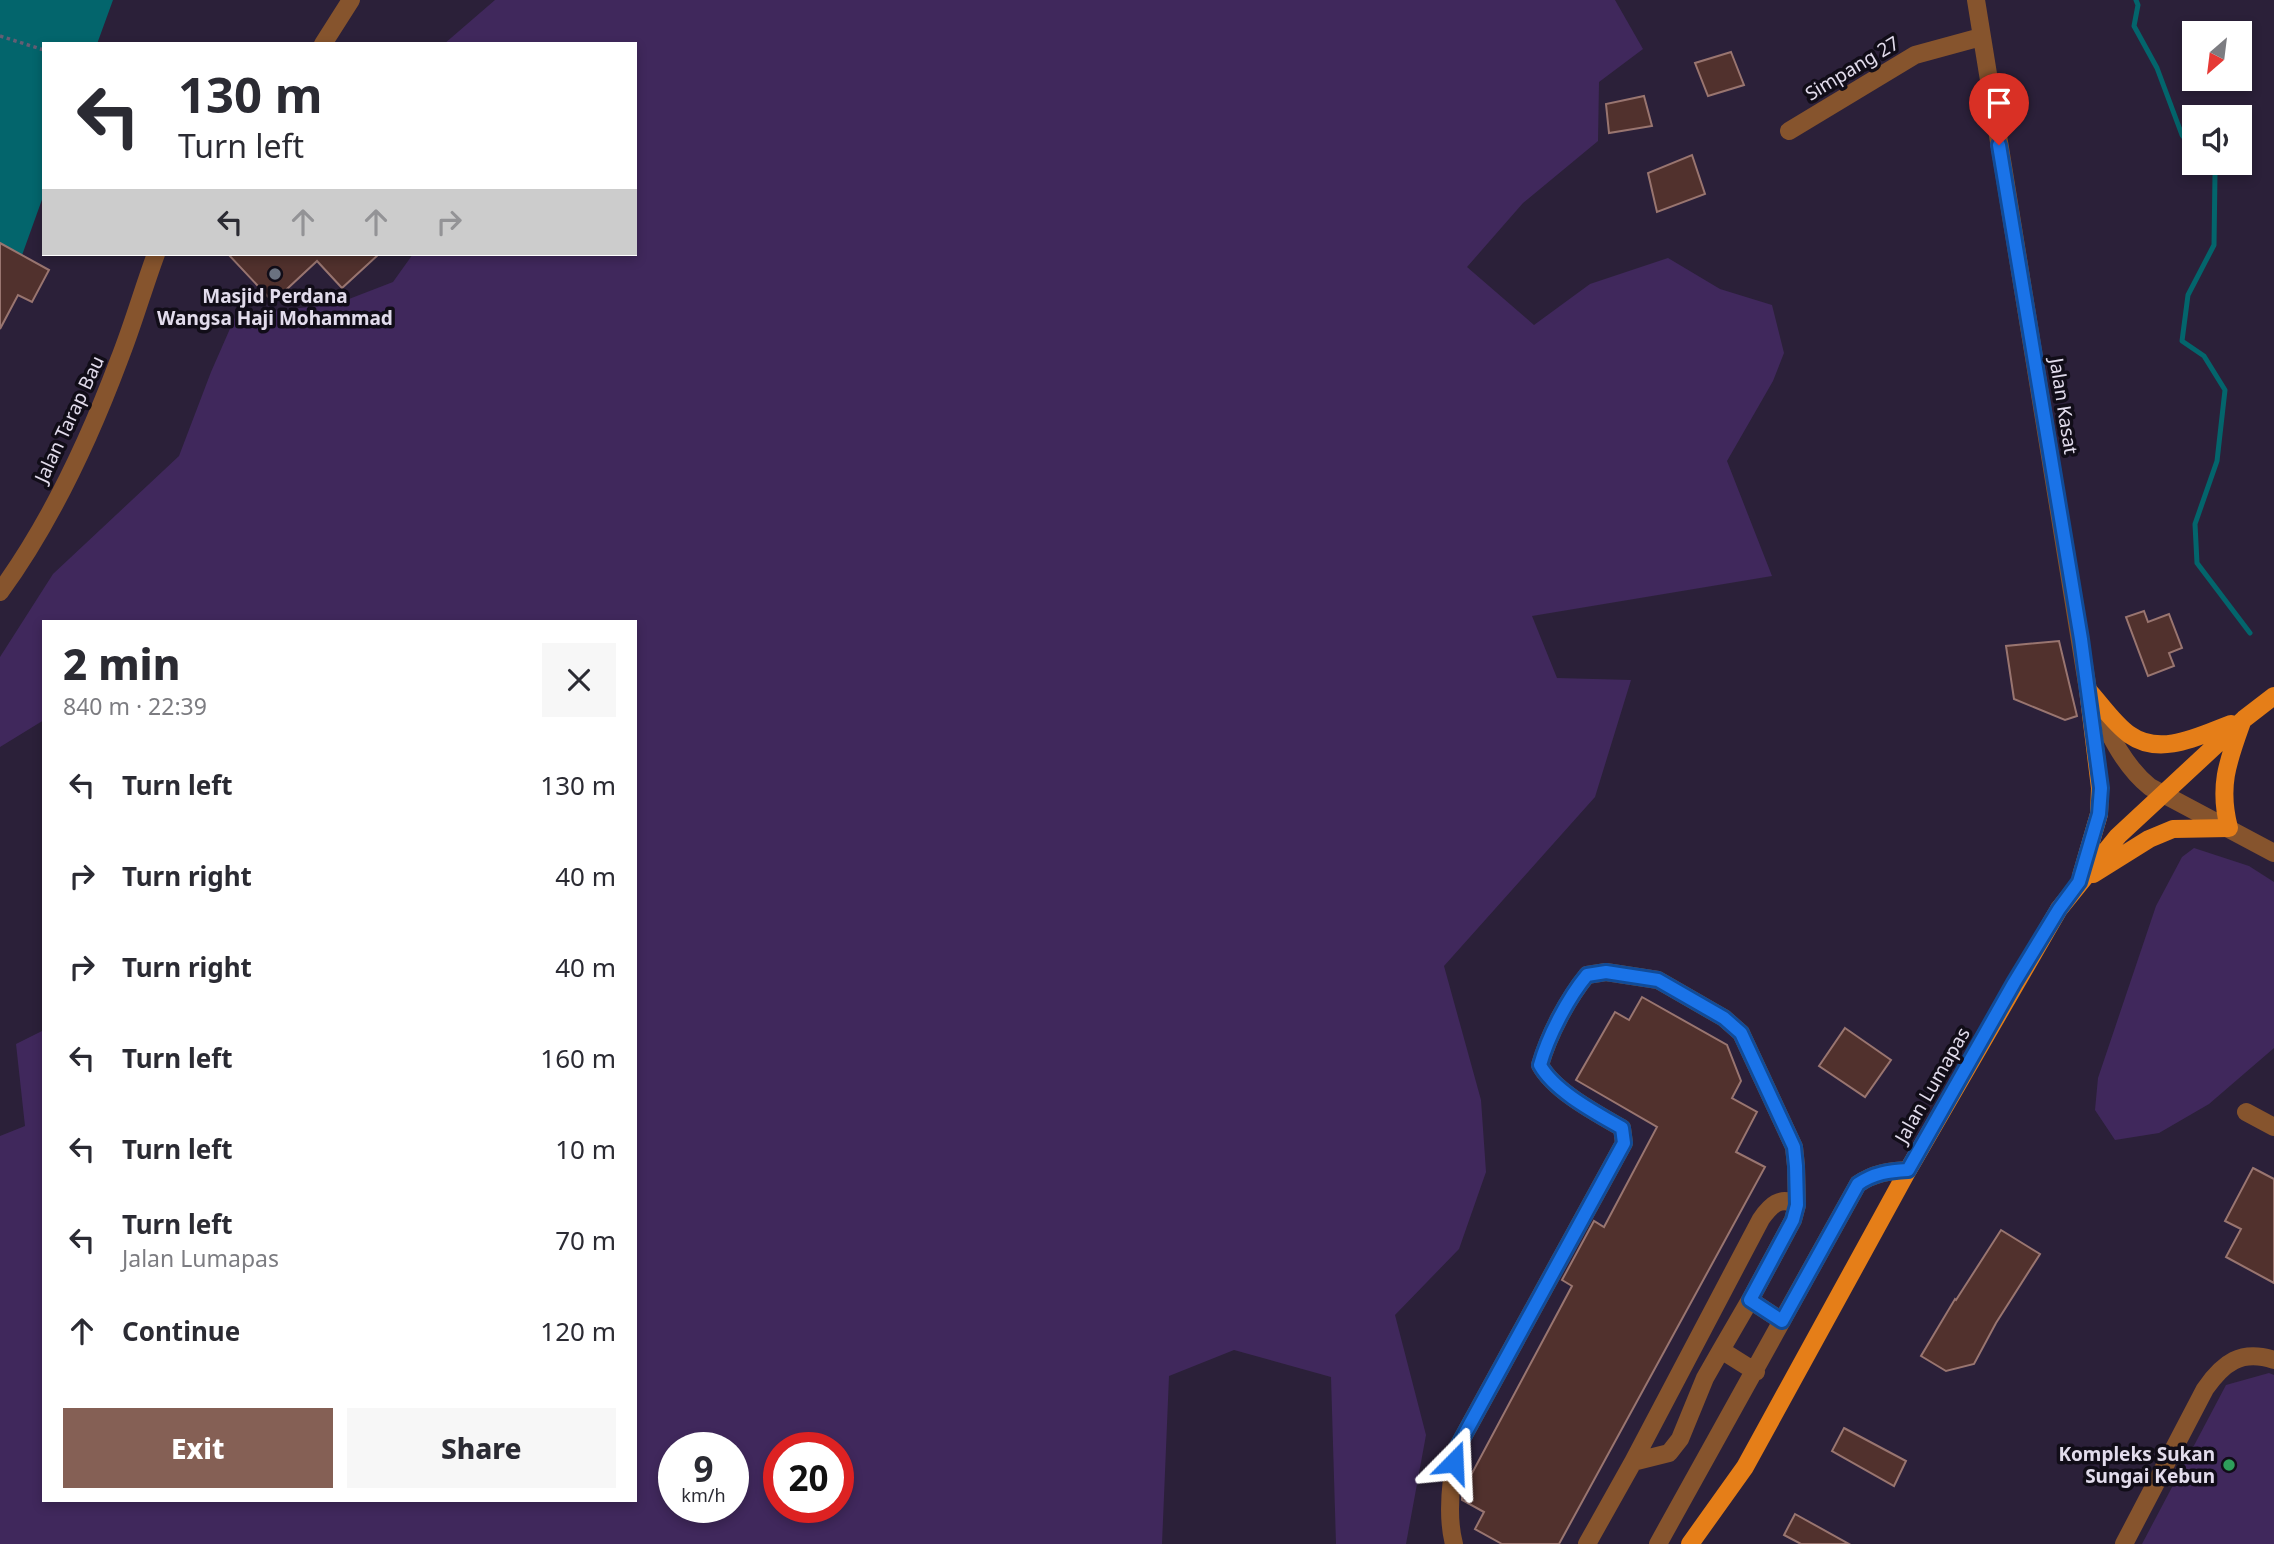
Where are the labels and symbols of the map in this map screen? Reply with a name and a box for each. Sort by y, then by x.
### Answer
north arrow [2182,21,2252,91]
street label: Simpang 27 [1800,30,1904,106]
pin [1969,73,2029,145]
marker: Masjid Perdana Wangsa Haji Mohammad [267,266,283,282]
place label: Masjid Perdana Wangsa Haji Mohammad [157,283,393,331]
street label: Jalan Tarap Bau [27,351,110,489]
street label: Jalan Kasat [2043,354,2084,456]
street label: Jalan Lumapas [1887,1022,1976,1149]
position arrow [1417,1425,1491,1499]
speed limit sign: 20 [763,1432,854,1523]
place label: Kompleks Sukan Sungai Kebun [2058,1441,2215,1489]
marker: Kompleks Sukan Sungai Kebun [2221,1457,2237,1473]

